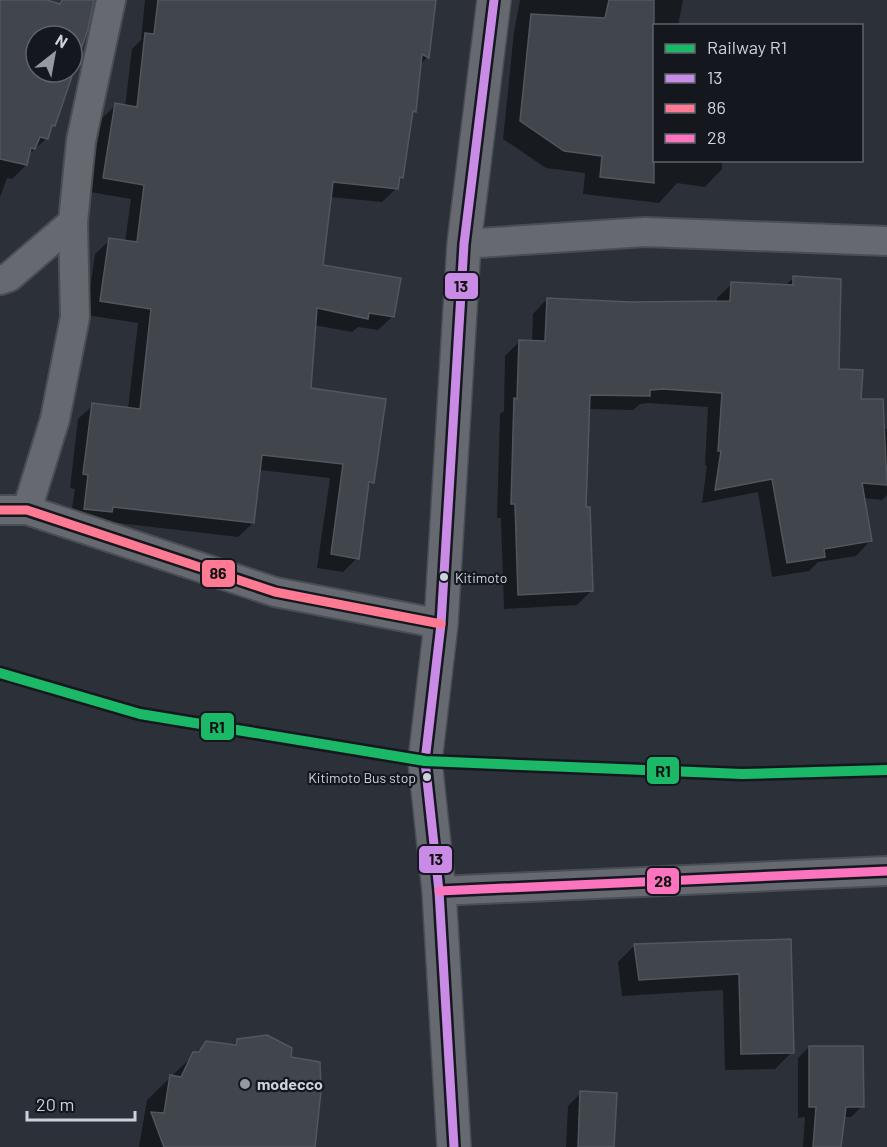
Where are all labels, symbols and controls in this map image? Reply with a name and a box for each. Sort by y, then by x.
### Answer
north arrow [24,24,84,84]
legend [653,24,863,162]
text: N [53,30,71,52]
text: Railway R1 [707,36,787,58]
text: 13 [707,66,723,88]
text: 86 [707,96,726,118]
text: 28 [707,126,726,148]
line badge: 13 [444,272,479,300]
text: 13 [454,276,468,295]
line badge: 86 [201,559,236,588]
text: 86 [209,563,227,582]
place label: Kitimoto [455,569,507,586]
marker: Kitimoto [438,571,450,583]
line badge: R1 [200,712,235,741]
text: R1 [209,717,225,736]
line badge: R1 [646,756,680,785]
text: R1 [655,761,671,780]
place label: Kitimoto Bus stop [308,769,416,786]
marker: Kitimoto Bus stop [421,771,433,783]
line badge: 13 [418,845,453,874]
text: 13 [429,849,443,868]
line badge: 28 [646,867,680,895]
text: 28 [654,871,672,890]
place label: modecco [257,1074,323,1093]
marker: modecco [238,1077,252,1091]
scale bar [27,1084,135,1122]
text: 20 m [36,1093,74,1115]

